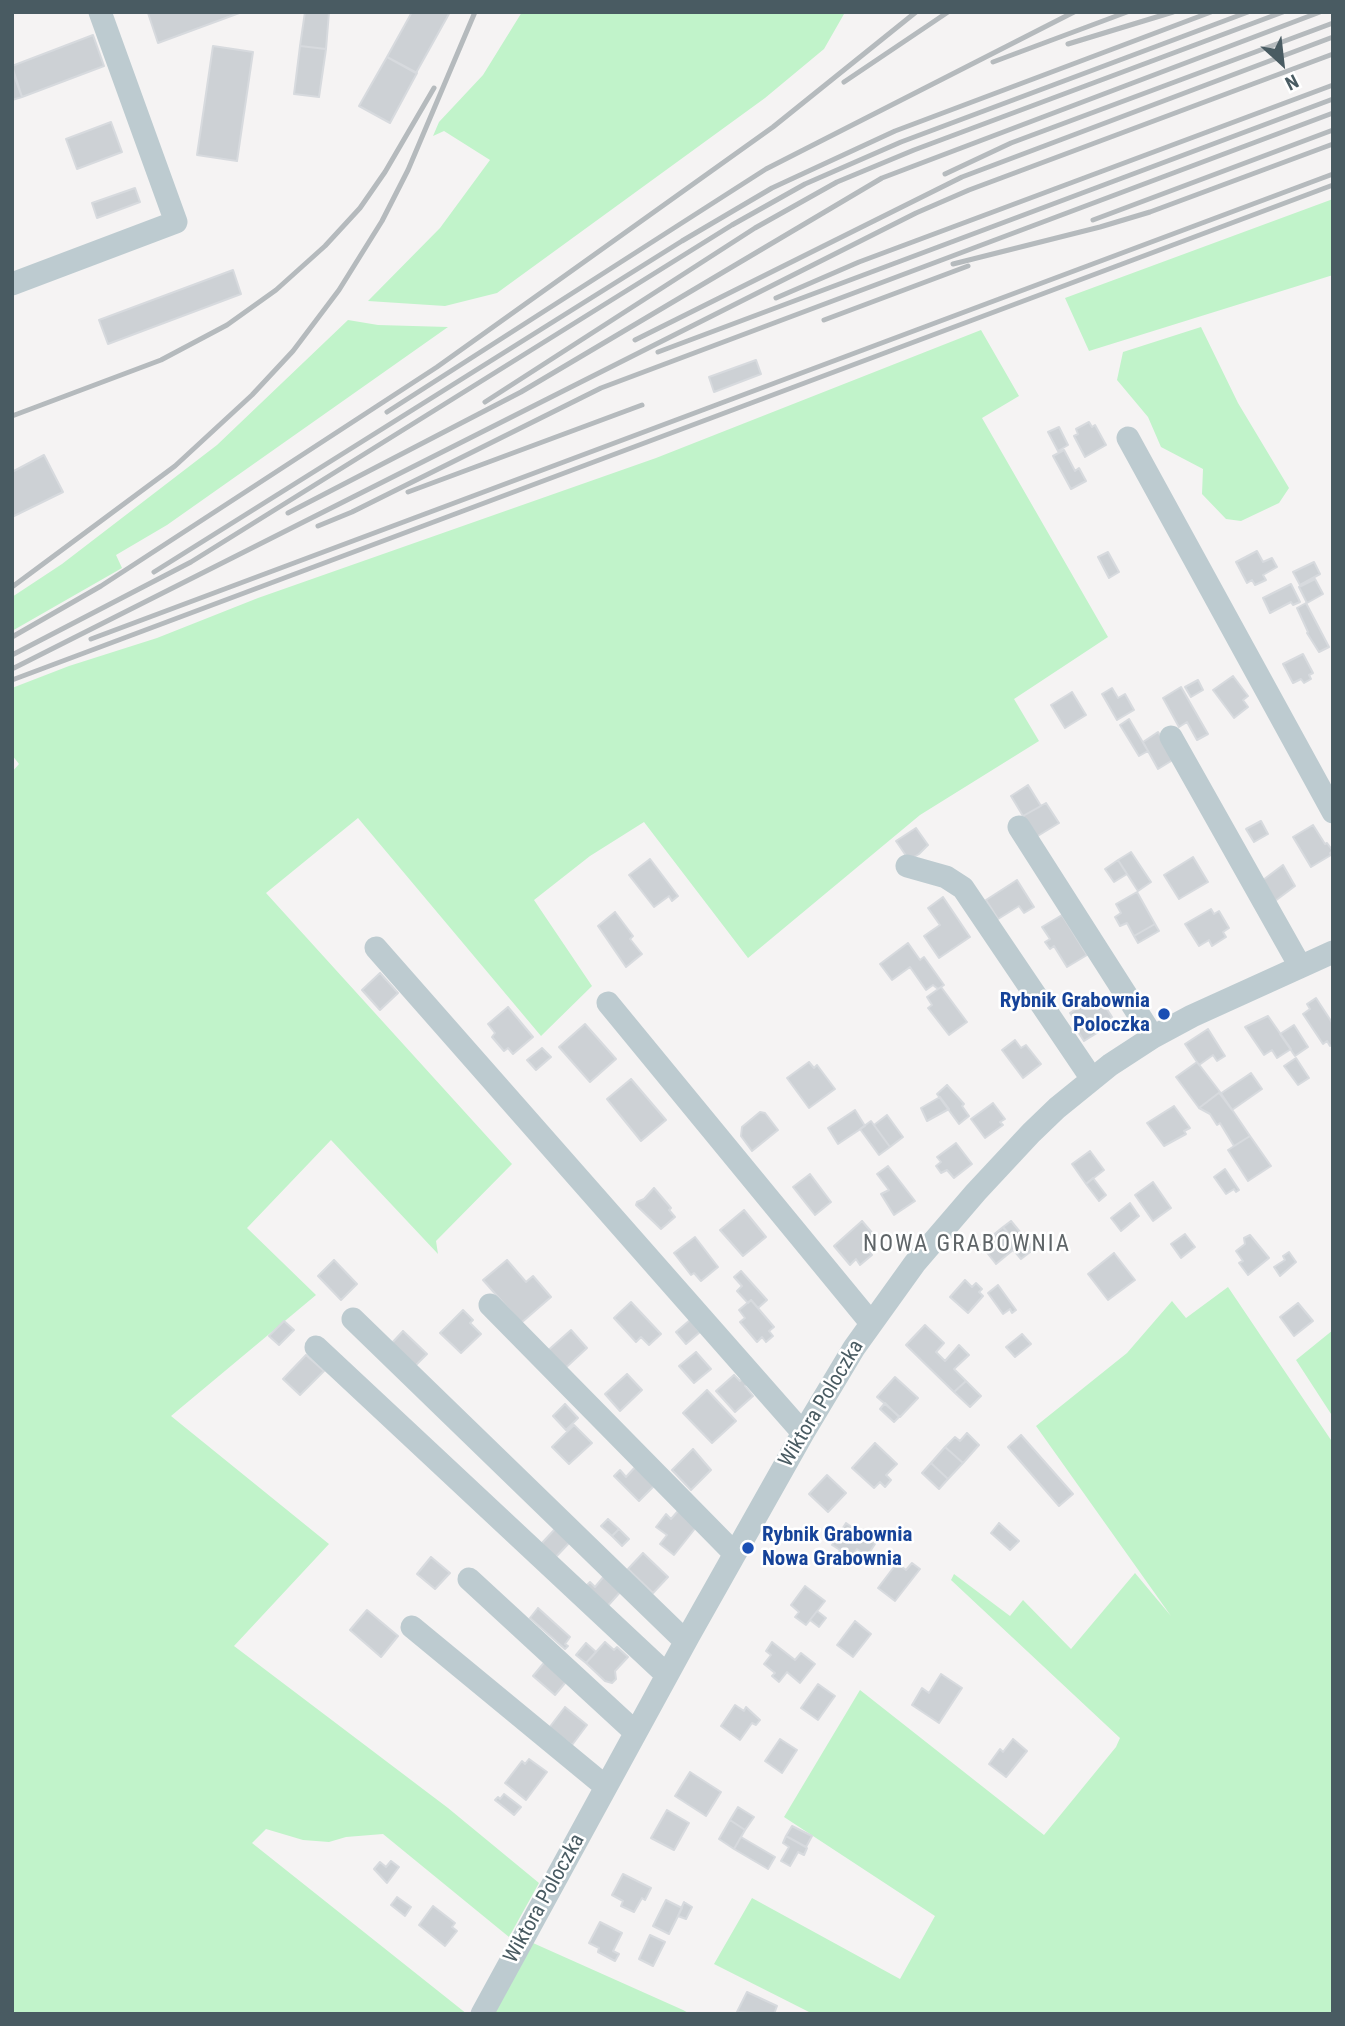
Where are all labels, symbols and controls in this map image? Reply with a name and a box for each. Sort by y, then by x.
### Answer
north arrow [1247,28,1317,98]
text: N [1281,69,1302,95]
place label: Rybnik Grabownia Poloczka [1000,989,1150,1039]
marker: Rybnik Grabownia Poloczka [1156,1006,1172,1022]
district label: NOWA GRABOWNIA [865,1231,1069,1259]
street label: Wiktora Poloczka [774,1336,870,1472]
place label: Rybnik Grabownia Nowa Grabownia [762,1523,912,1573]
marker: Rybnik Grabownia Nowa Grabownia [740,1540,756,1556]
street label: Wiktora Poloczka [499,1830,591,1968]

